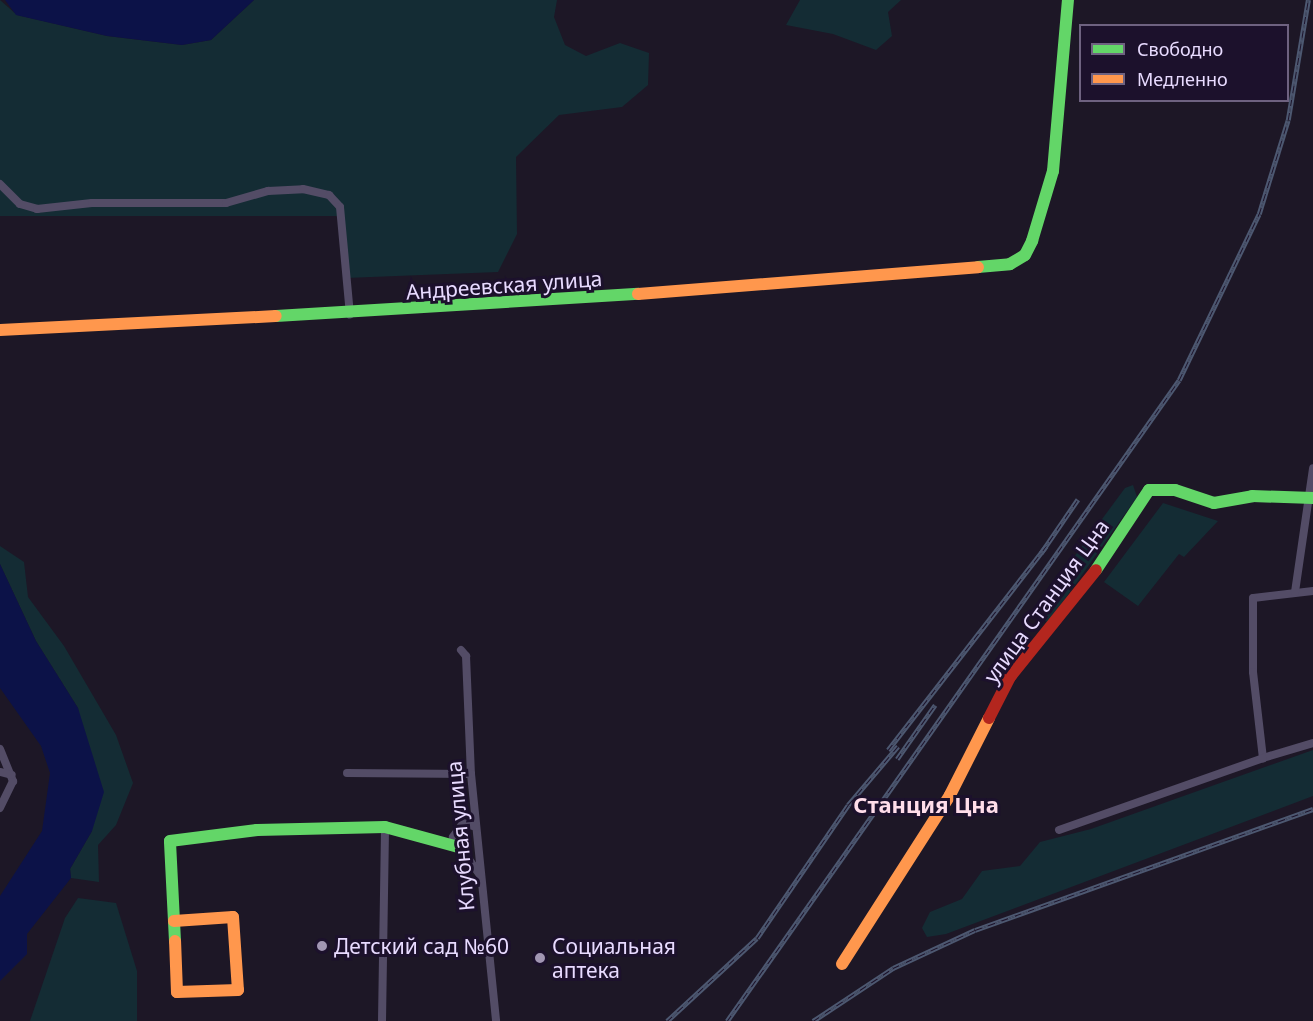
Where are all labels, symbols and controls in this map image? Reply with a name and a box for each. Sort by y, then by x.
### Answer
legend [1079,24,1289,102]
text: Свободно [1137,37,1223,61]
text: Медленно [1137,67,1228,91]
street label: Андреевская улица [405,266,603,304]
street label: улица Станция Цна [978,514,1114,688]
street label: Клубная улица [441,760,479,912]
district label: Станция Цна [853,792,999,818]
place label: Детский сад №60 [334,933,509,959]
place label: Социальная аптека [552,933,676,983]
marker: Детский сад №60 [315,939,329,953]
marker: Социальная аптека [533,951,547,965]

